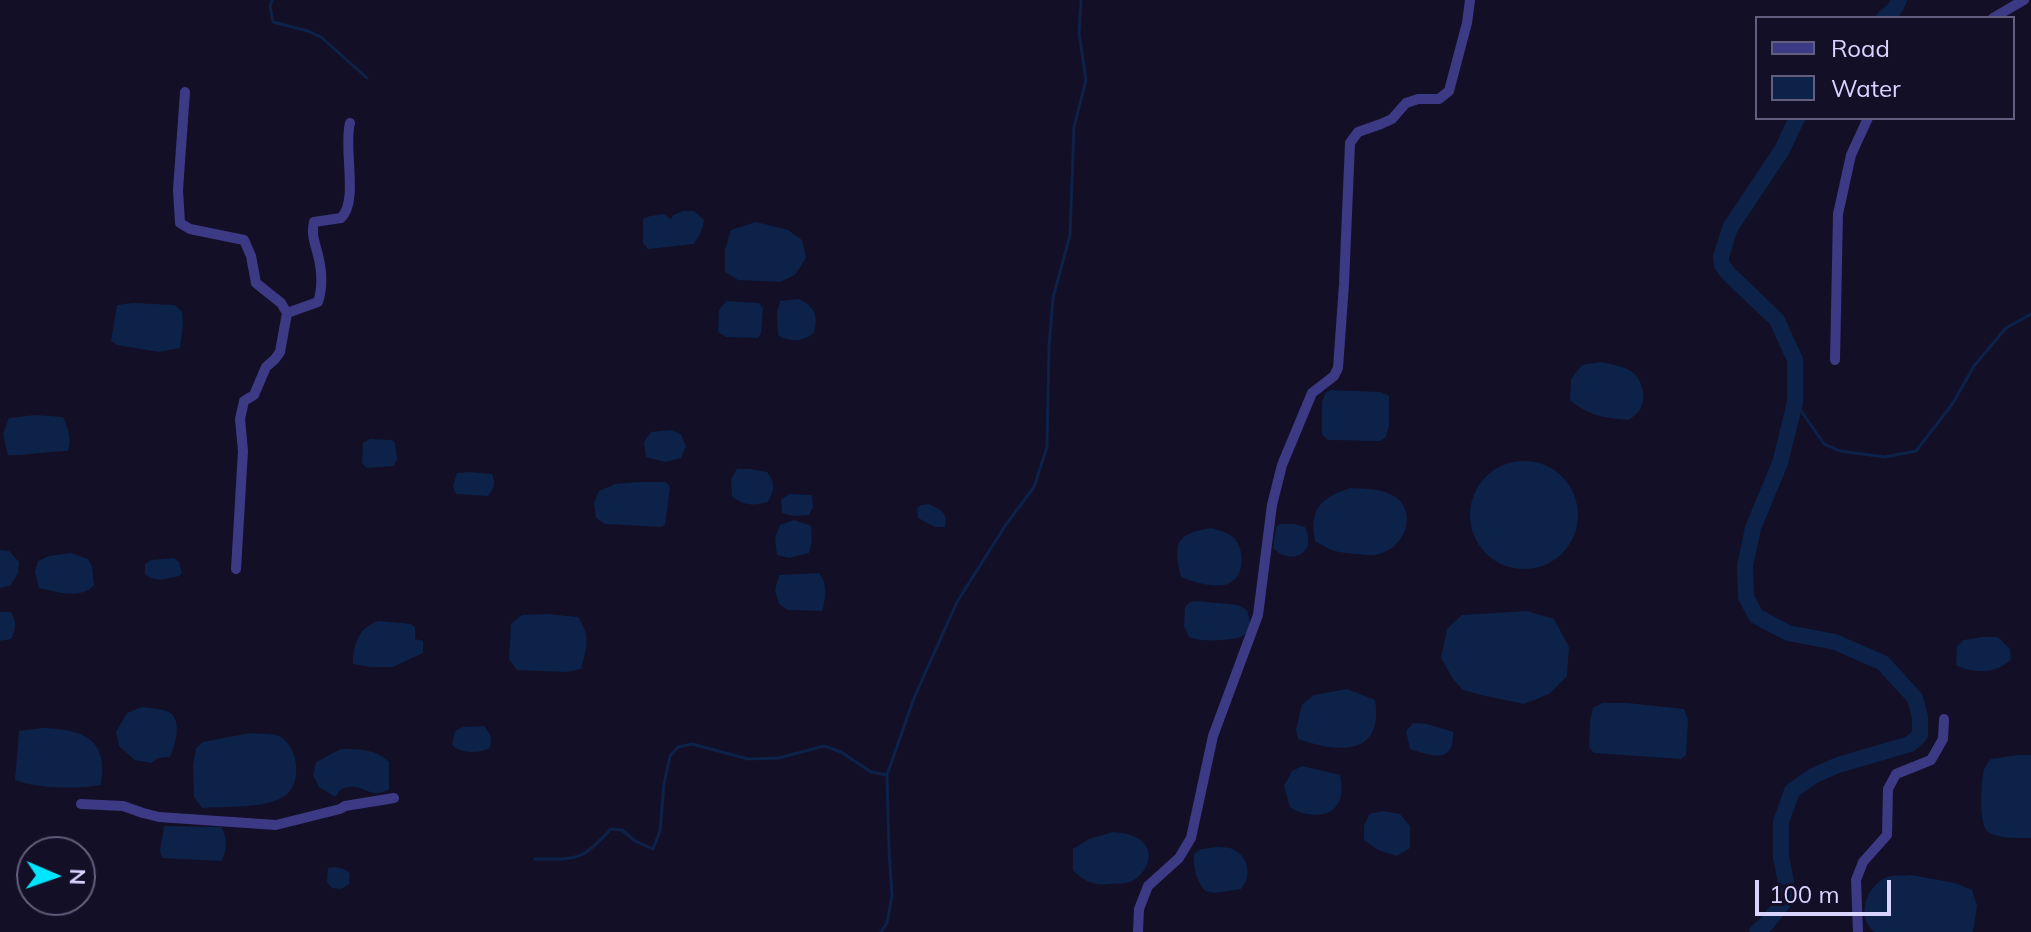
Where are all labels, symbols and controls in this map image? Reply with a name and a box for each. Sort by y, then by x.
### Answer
legend [1755,16,2015,120]
text: Road [1831,33,1890,63]
text: Water [1831,73,1901,103]
north arrow [16,836,96,916]
scale bar [1759,864,1895,914]
text: N [64,868,92,886]
text: 100 m [1769,879,1840,909]

